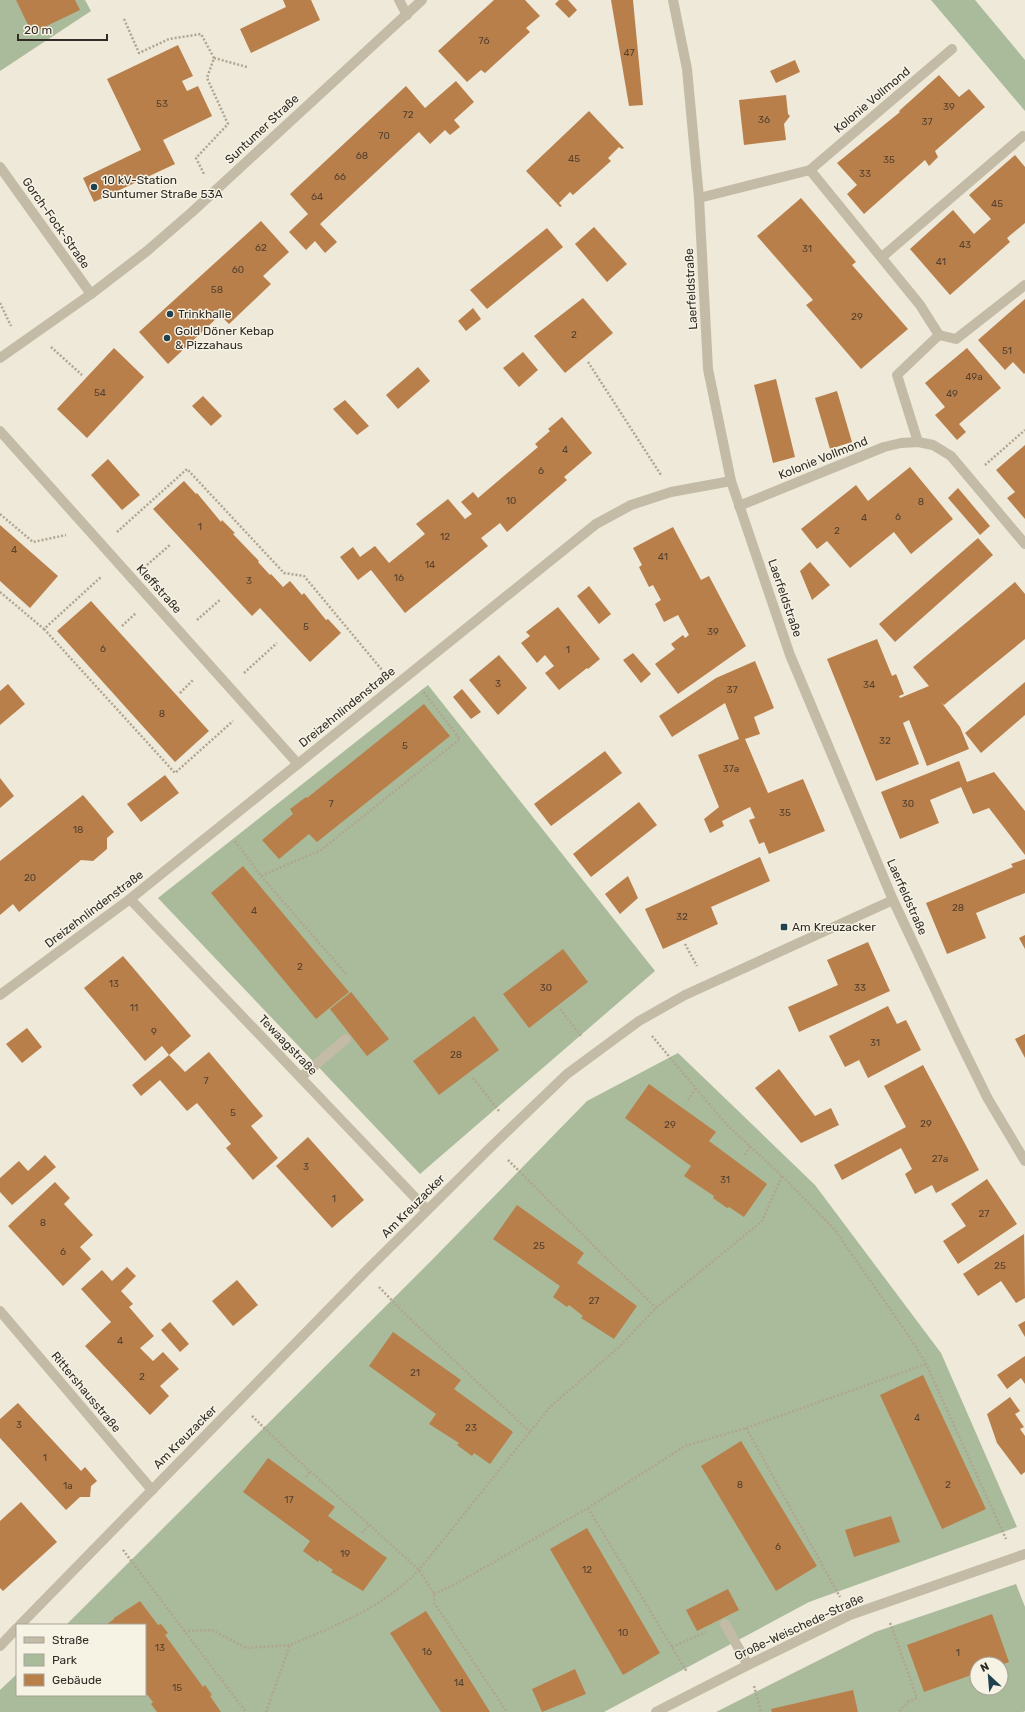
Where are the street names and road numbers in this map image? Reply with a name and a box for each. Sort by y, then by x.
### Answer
street label: Kolonie Vollmond [831,64,913,136]
street label: Suntumer Straße [222,91,302,167]
street label: Gorch-Fock-Straße [19,175,93,271]
street label: Laerfeldstraße [682,248,700,330]
street label: Kolonie Vollmond [776,434,870,482]
street label: Laerfeldstraße [765,557,805,639]
street label: Kleffstraße [133,562,185,616]
street label: Dreizehnlindenstraße [296,664,398,750]
street label: Laerfeldstraße [884,857,930,937]
street label: Dreizehnlindenstraße [42,867,146,951]
street label: Tewaagstraße [256,1012,320,1078]
street label: Am Kreuzacker [378,1171,448,1241]
street label: Rittershausstraße [48,1349,124,1435]
street label: Am Kreuzacker [150,1402,220,1472]
street label: Große-Weischede-Straße [732,1591,866,1663]

